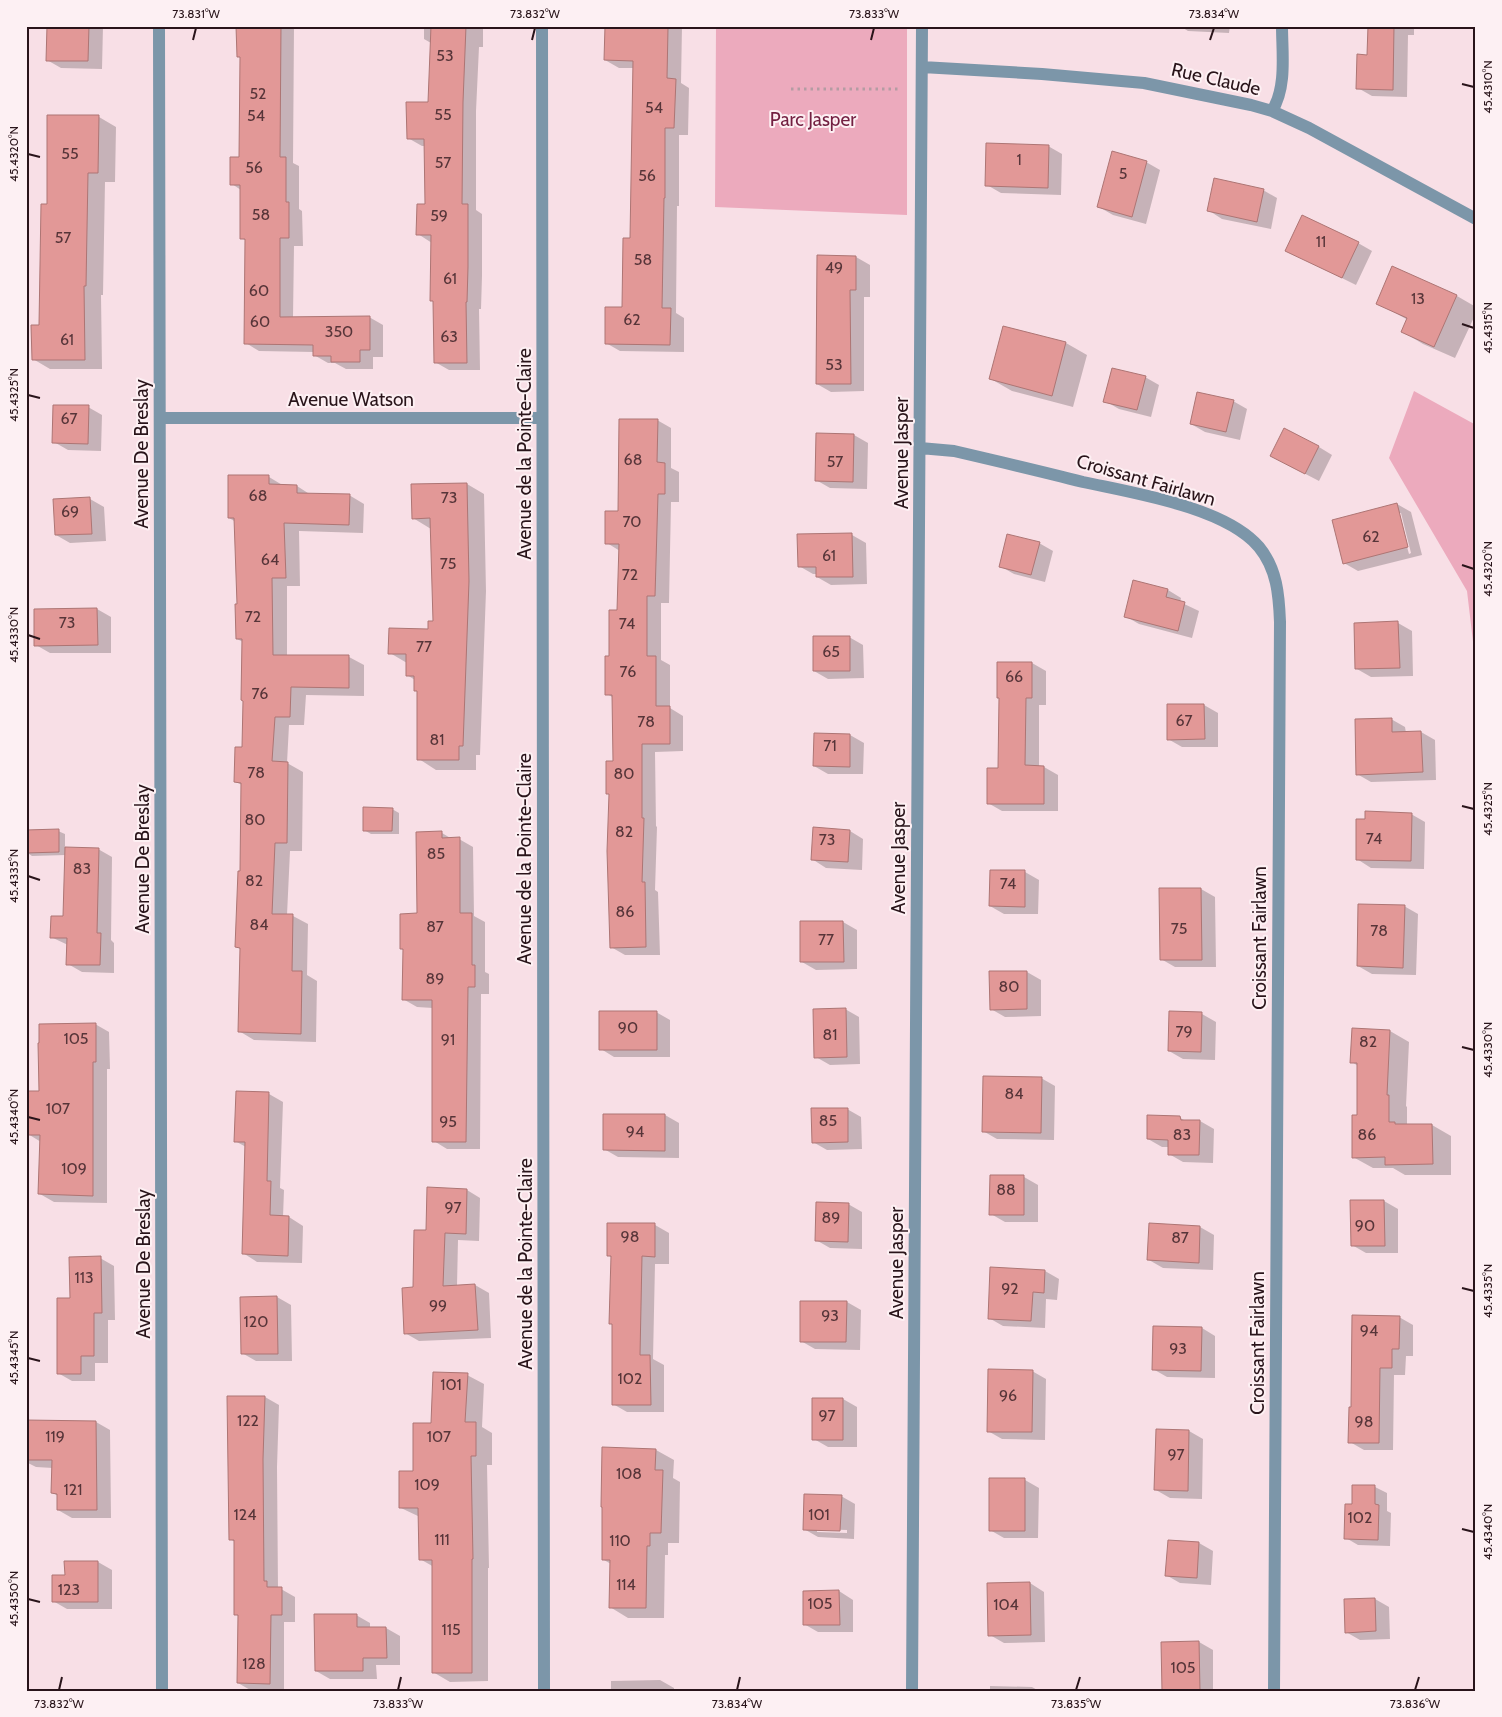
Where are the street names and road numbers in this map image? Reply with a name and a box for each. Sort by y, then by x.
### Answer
street label: Rue Claude [1169,58,1263,100]
street label: Avenue de la Pointe-Claire [513,348,536,560]
street label: Avenue De Breslay [130,379,153,529]
street label: Avenue Watson [288,388,414,411]
street label: Avenue Jasper [890,397,913,509]
street label: Croissant Fairlawn [1074,449,1218,511]
street label: Avenue de la Pointe-Claire [513,753,536,965]
street label: Avenue De Breslay [131,784,154,934]
street label: Avenue Jasper [887,802,910,914]
street label: Croissant Fairlawn [1248,866,1271,1010]
street label: Avenue de la Pointe-Claire [514,1158,537,1370]
street label: Avenue De Breslay [132,1189,155,1339]
street label: Avenue Jasper [885,1207,908,1319]
street label: Croissant Fairlawn [1246,1271,1269,1415]

